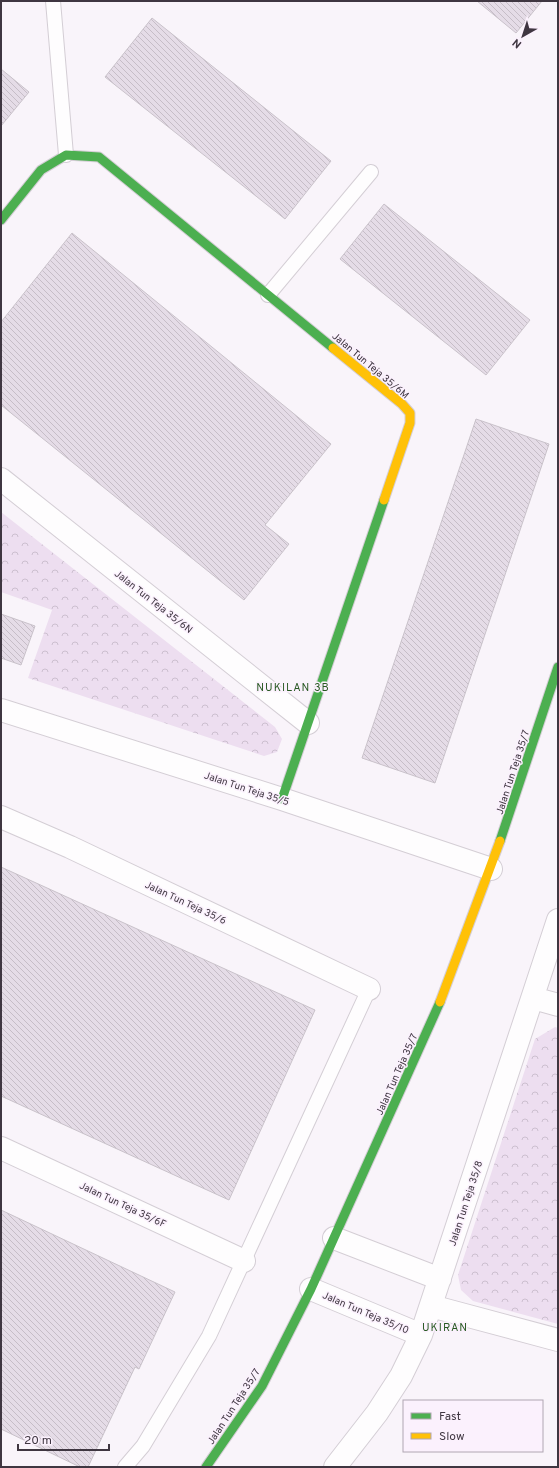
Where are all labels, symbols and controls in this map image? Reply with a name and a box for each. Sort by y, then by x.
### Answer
north arrow [503,16,543,56]
text: N [510,35,525,51]
street label: Jalan Tun Teja 35/6M [329,330,411,402]
street label: Jalan Tun Teja 35/6N [111,568,195,637]
district label: NUKILAN 3B [256,681,330,695]
street label: Jalan Tun Teja 35/7 [494,729,533,816]
street label: Jalan Tun Teja 35/5 [202,770,291,809]
street label: Jalan Tun Teja 35/6 [142,879,228,928]
street label: Jalan Tun Teja 35/7 [374,1032,421,1117]
street label: Jalan Tun Teja 35/8 [447,1159,486,1248]
street label: Jalan Tun Teja 35/6F [77,1180,168,1231]
street label: Jalan Tun Teja 35/10 [320,1289,411,1337]
district label: UKIRAN [422,1321,468,1335]
street label: Jalan Tun Teja 35/7 [205,1366,264,1447]
legend [403,1400,543,1452]
text: Fast [439,1409,461,1425]
scale bar [18,1426,109,1452]
text: Slow [439,1429,465,1445]
text: 20 m [24,1433,52,1449]

